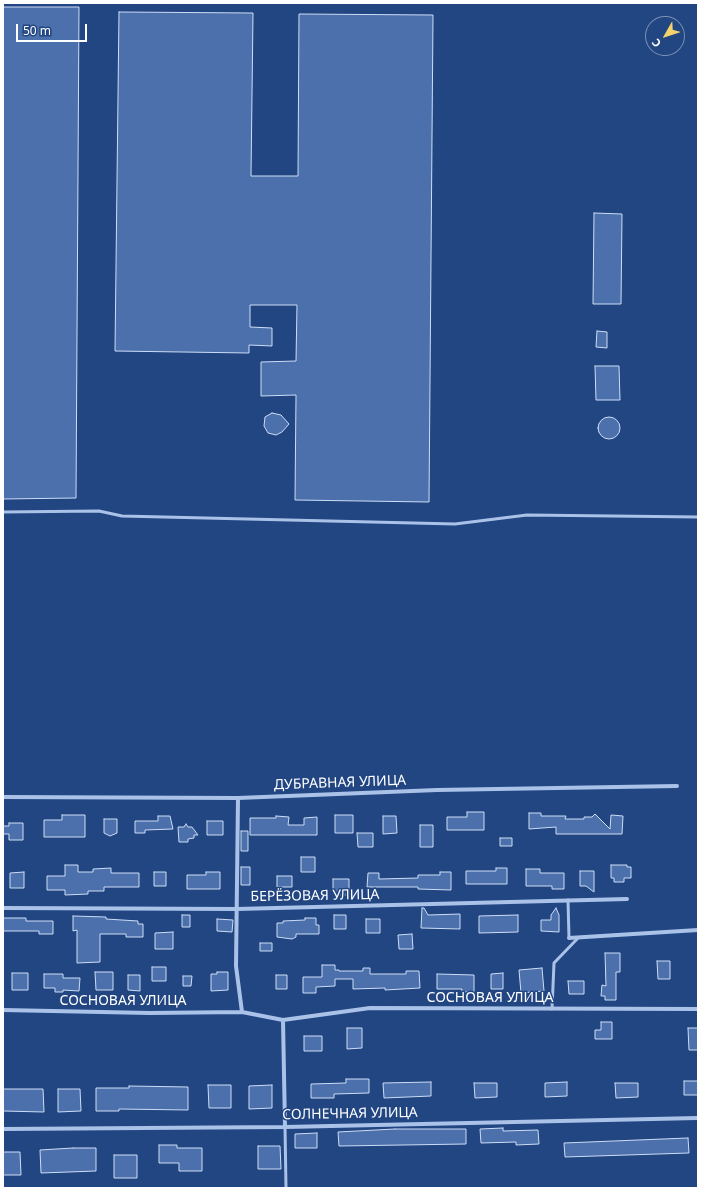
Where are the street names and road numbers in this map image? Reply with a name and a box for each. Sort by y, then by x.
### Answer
street label: ДУБРАВНАЯ УЛИЦА [274,772,406,794]
street label: БЕРЁЗОВАЯ УЛИЦА [250,886,380,906]
street label: СОСНОВАЯ УЛИЦА [427,990,553,1006]
street label: СОСНОВАЯ УЛИЦА [60,993,186,1009]
street label: СОЛНЕЧНАЯ УЛИЦА [282,1104,418,1124]

